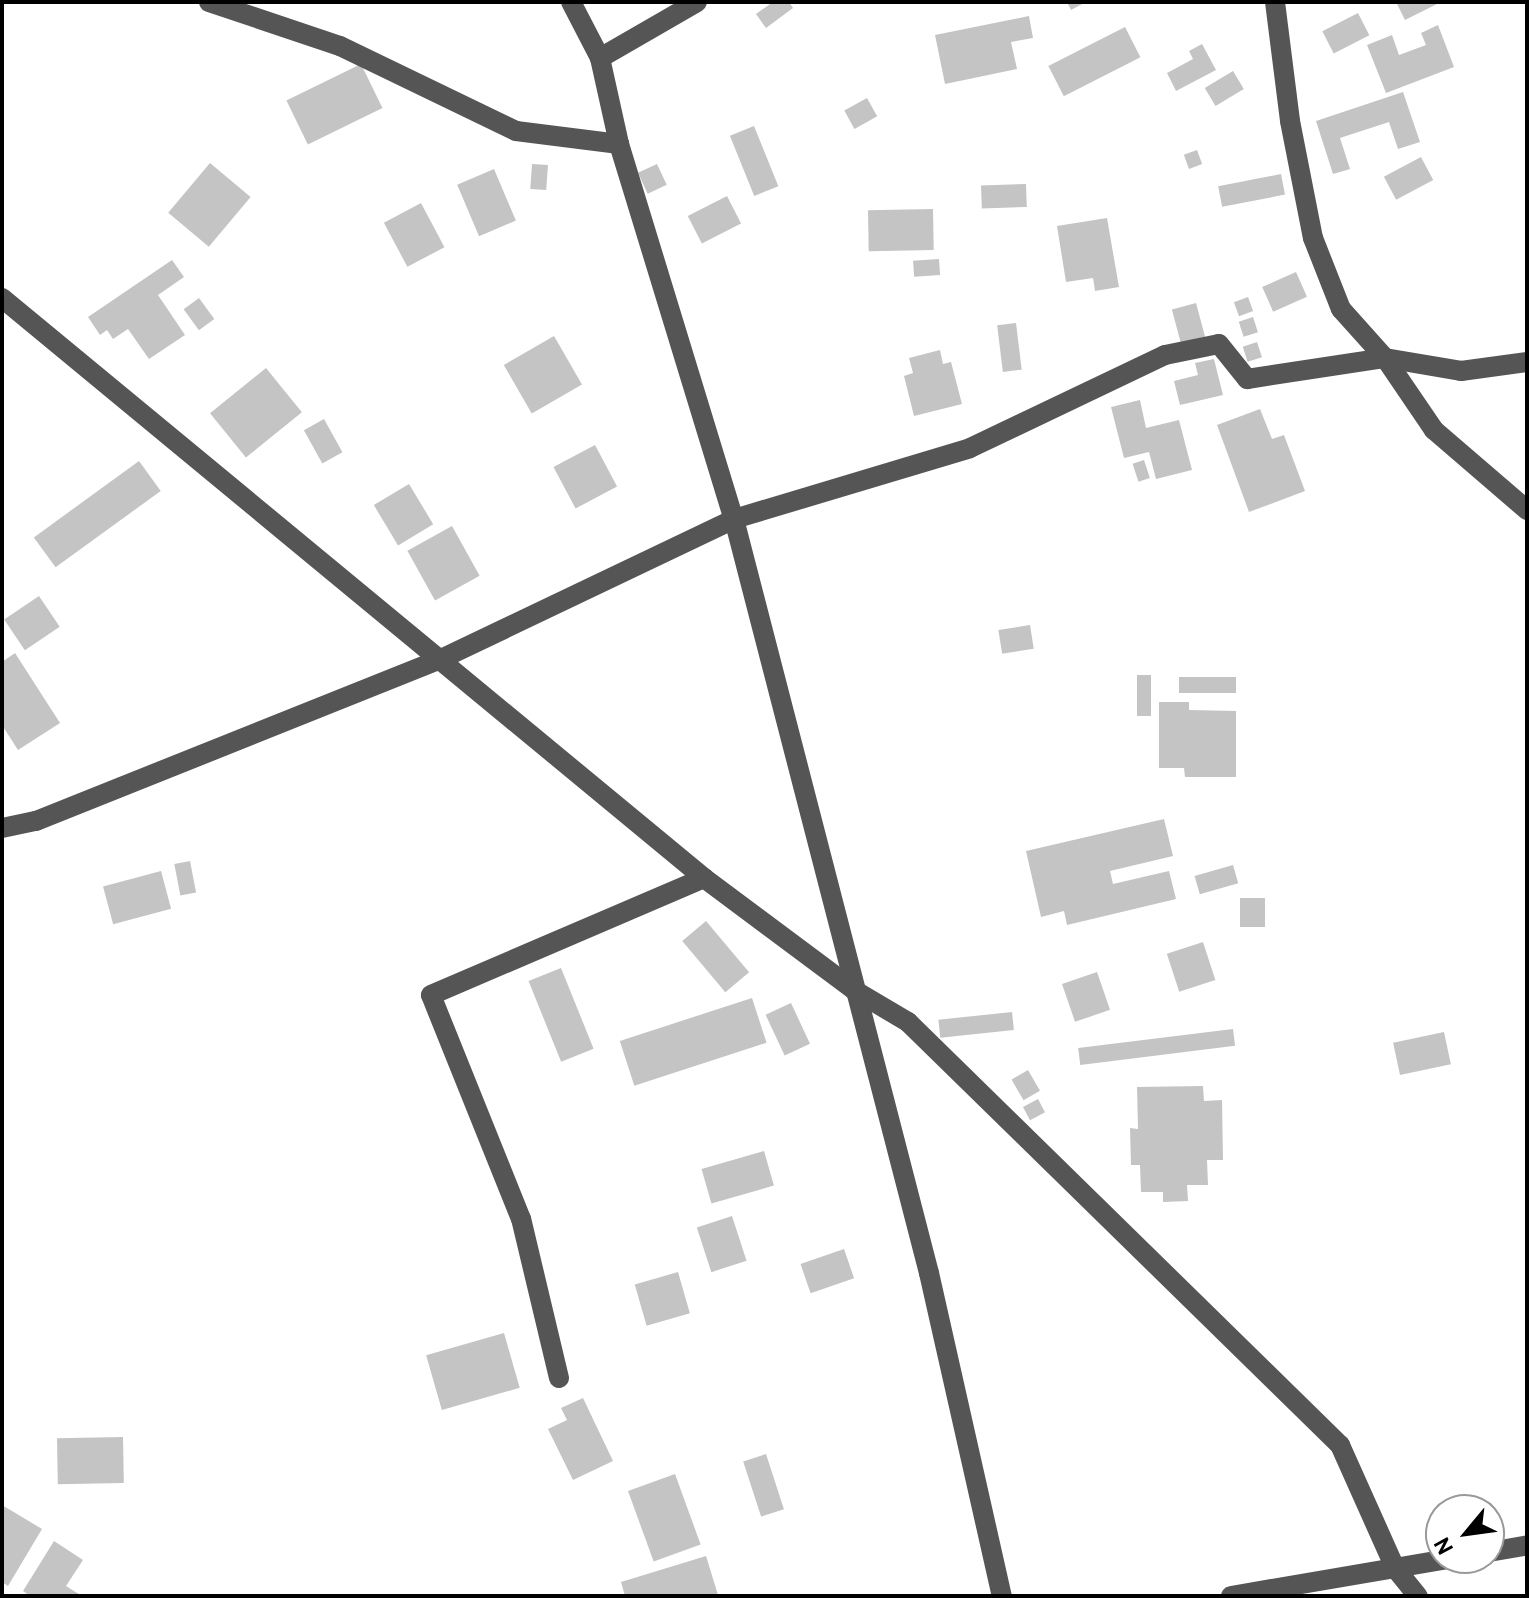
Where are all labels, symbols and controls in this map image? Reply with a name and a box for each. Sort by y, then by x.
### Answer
north arrow [1425,1494,1505,1574]
text: N [1430,1531,1461,1558]

